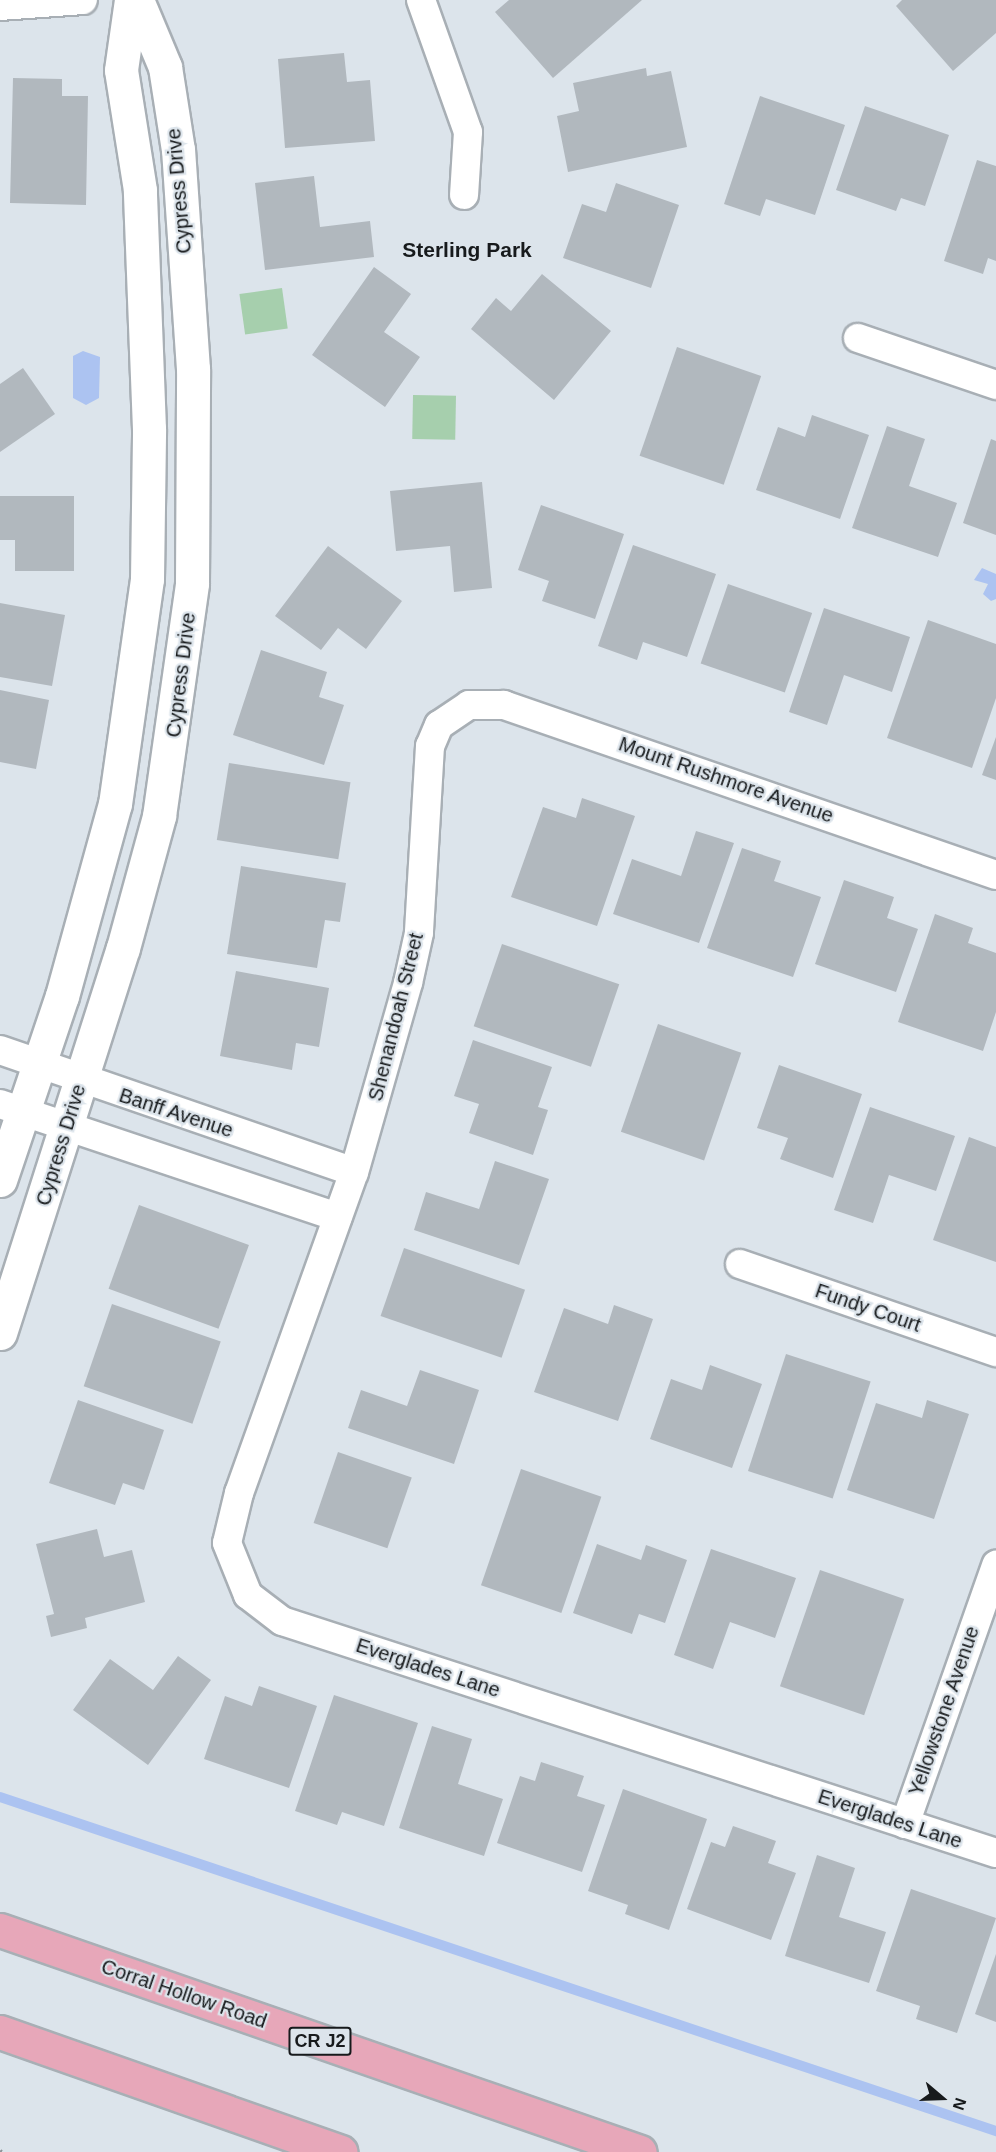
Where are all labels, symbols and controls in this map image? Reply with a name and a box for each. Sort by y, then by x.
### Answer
street label: Cypress Drive [162,127,196,255]
district label: Sterling Park [402,237,532,263]
street label: Cypress Drive [161,611,201,739]
street label: Mount Rushmore Avenue [615,732,837,828]
street label: Shenandoah Street [364,930,428,1104]
street label: Cypress Drive [31,1081,91,1209]
street label: Banff Avenue [116,1083,236,1143]
street label: Fundy Court [812,1279,924,1337]
street label: Yellowstone Avenue [904,1622,984,1800]
street label: Everglades Lane [353,1633,503,1703]
street label: Everglades Lane [815,1784,965,1854]
street label: Corral Hollow Road [98,1954,270,2034]
road number: CR J2 [287,2026,353,2056]
north arrow [912,2068,972,2128]
text: N [950,2096,969,2112]

